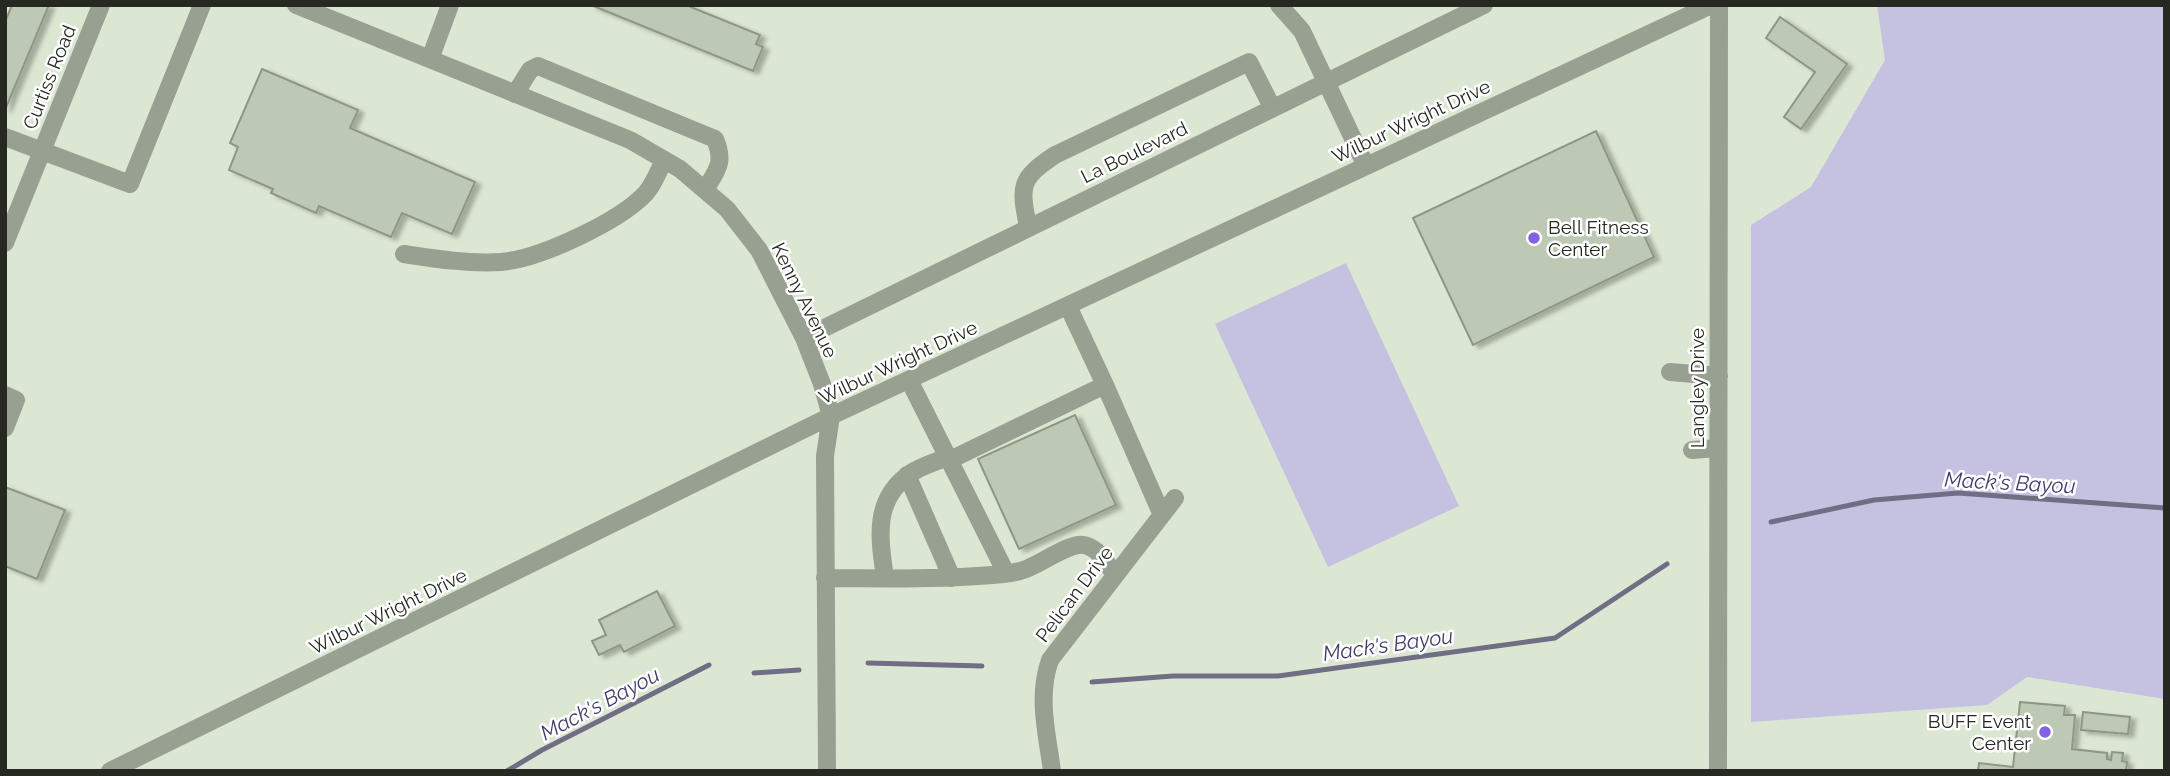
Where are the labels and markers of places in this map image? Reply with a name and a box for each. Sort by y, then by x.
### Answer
place label: Bell Fitness Center [1548,216,1649,260]
marker: Bell Fitness Center [1526,230,1542,246]
place label: BUFF Event Center [1928,710,2032,754]
marker: BUFF Event Center [2037,724,2053,740]

